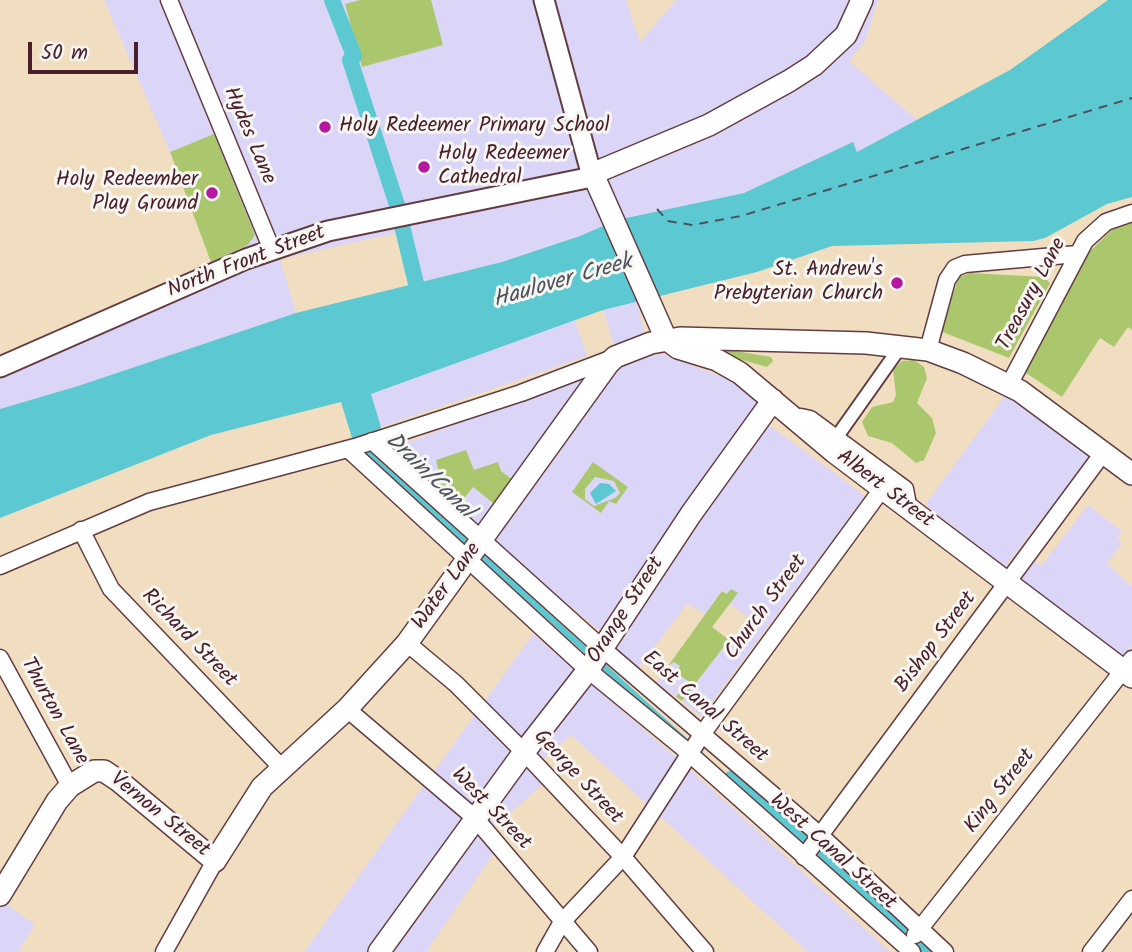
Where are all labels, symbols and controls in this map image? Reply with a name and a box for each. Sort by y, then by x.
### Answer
scale bar [32,28,142,72]
text: 50 m [41,37,88,70]
street label: Hydes Lane [216,84,280,188]
place label: Holy Redeemer Primary School [339,114,610,140]
marker: Holy Redeemer Primary School [317,119,333,135]
place label: Holy Redeemer Cathedral [438,142,569,192]
marker: Holy Redeemer Cathedral [416,159,432,175]
place label: Holy Redeember Play Ground [56,168,198,218]
marker: Holy Redeember Play Ground [204,185,220,201]
street label: North Front Street [165,221,329,305]
street label: Treasury Lane [993,234,1073,356]
water label: Haulover Creek [490,250,636,316]
place label: St. Andrew's Prebyterian Church [714,258,883,308]
marker: St. Andrew's Prebyterian Church [889,275,905,291]
water label: Drain/Canal [378,428,478,526]
street label: Albert Street [830,445,938,535]
street label: Water Lane [408,539,488,635]
street label: Church Street [721,551,813,665]
street label: Orange Street [583,553,671,669]
street label: Richard Street [135,585,241,693]
street label: Bishop Street [891,588,983,698]
street label: East Canal Street [636,647,772,769]
street label: Thurton Lane [13,654,93,770]
street label: George Street [527,726,627,830]
street label: King Street [960,745,1042,839]
street label: West Street [445,764,535,856]
street label: Vernon Street [104,768,214,864]
street label: West Canal Street [764,790,900,916]

